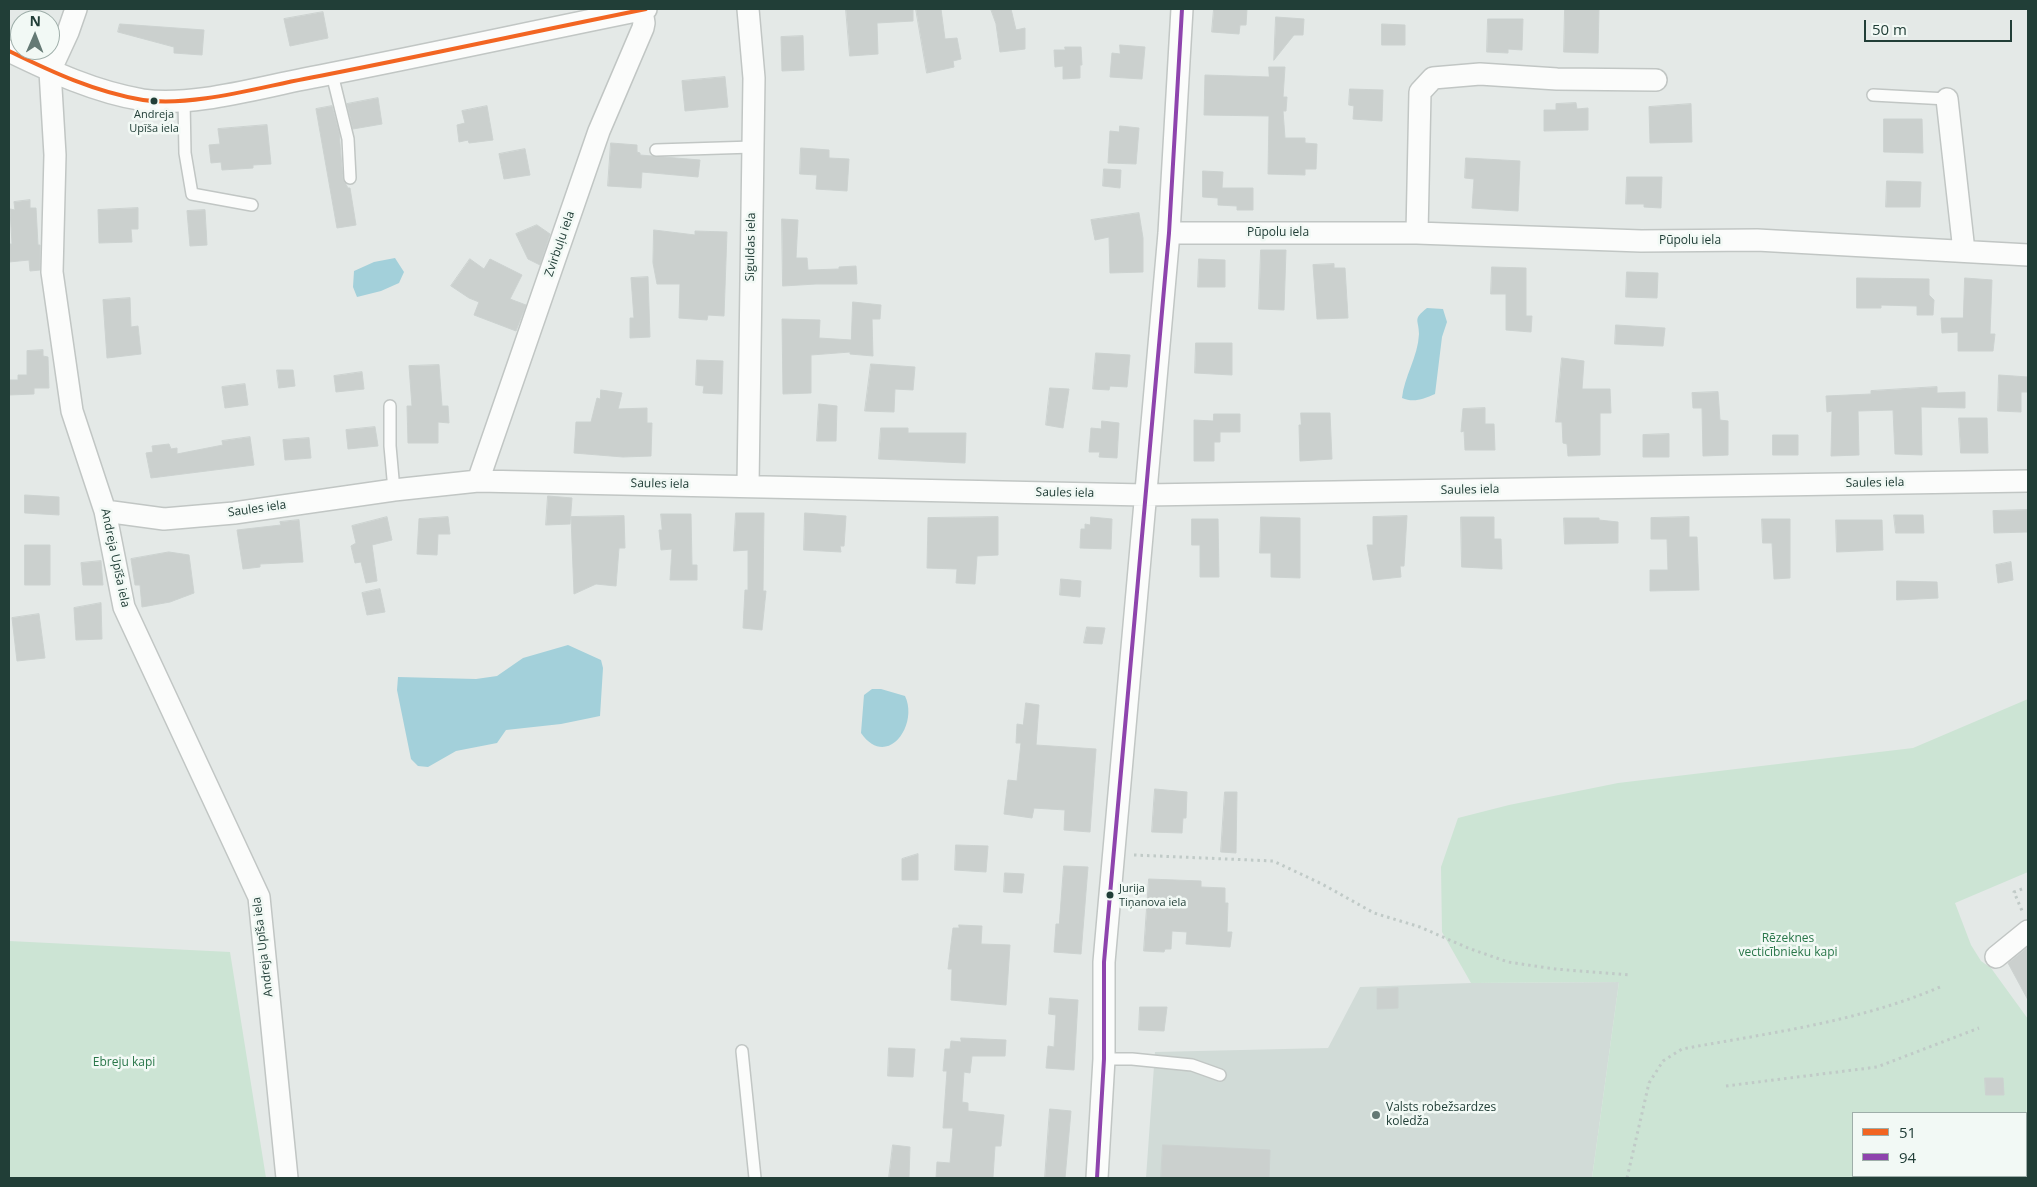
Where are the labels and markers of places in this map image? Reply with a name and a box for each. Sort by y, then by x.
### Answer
marker: Andreja Upīša iela [149,96,159,106]
place label: Andreja Upīša iela [129,108,179,134]
place label: Jurija Tiņanova iela [1119,882,1186,908]
marker: Jurija Tiņanova iela [1105,890,1115,900]
place label: Valsts robežsardzes koledža [1386,1101,1496,1129]
marker: Valsts robežsardzes koledža [1370,1109,1382,1121]

